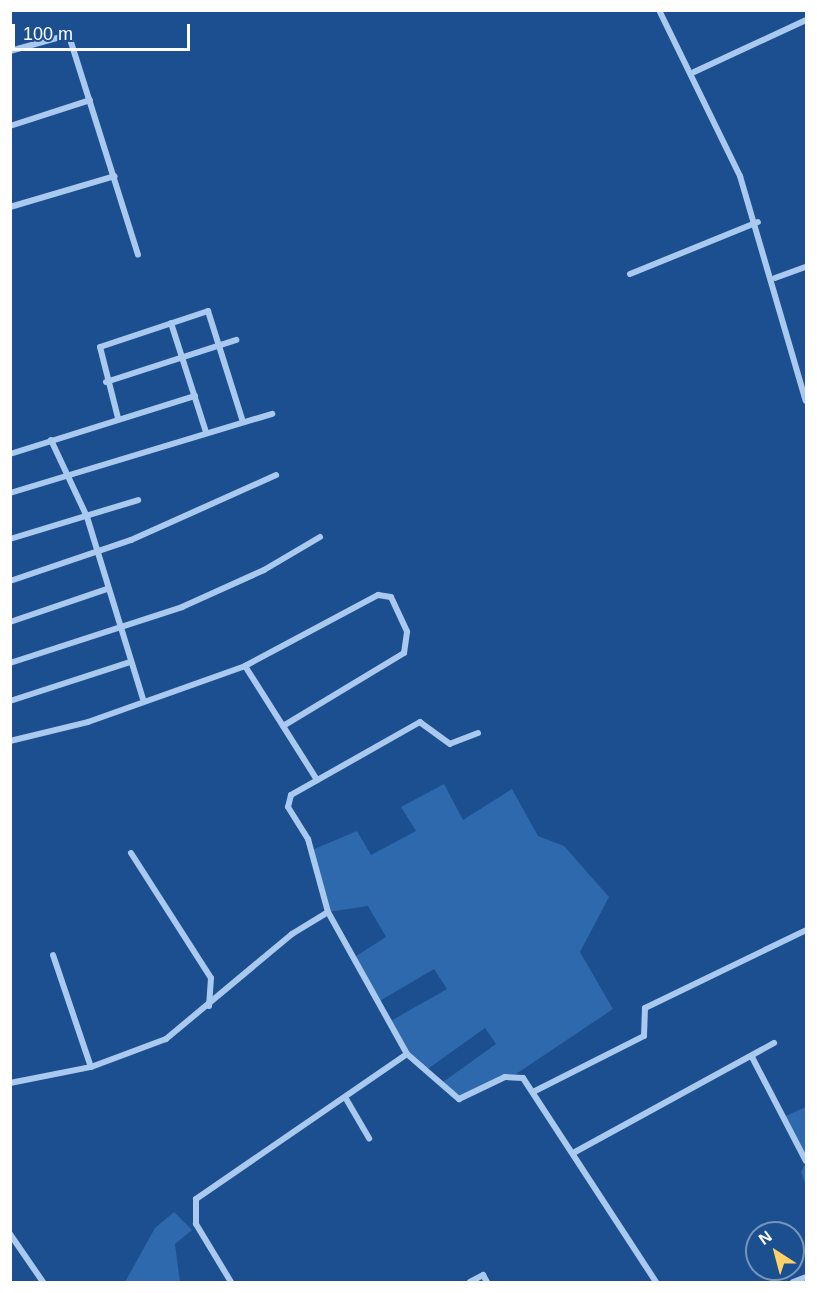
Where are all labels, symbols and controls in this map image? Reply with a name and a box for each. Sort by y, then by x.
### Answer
scale bar [15,12,194,50]
text: 100 m [23,24,73,44]
north arrow [745,1221,805,1281]
text: N [756,1227,775,1248]

